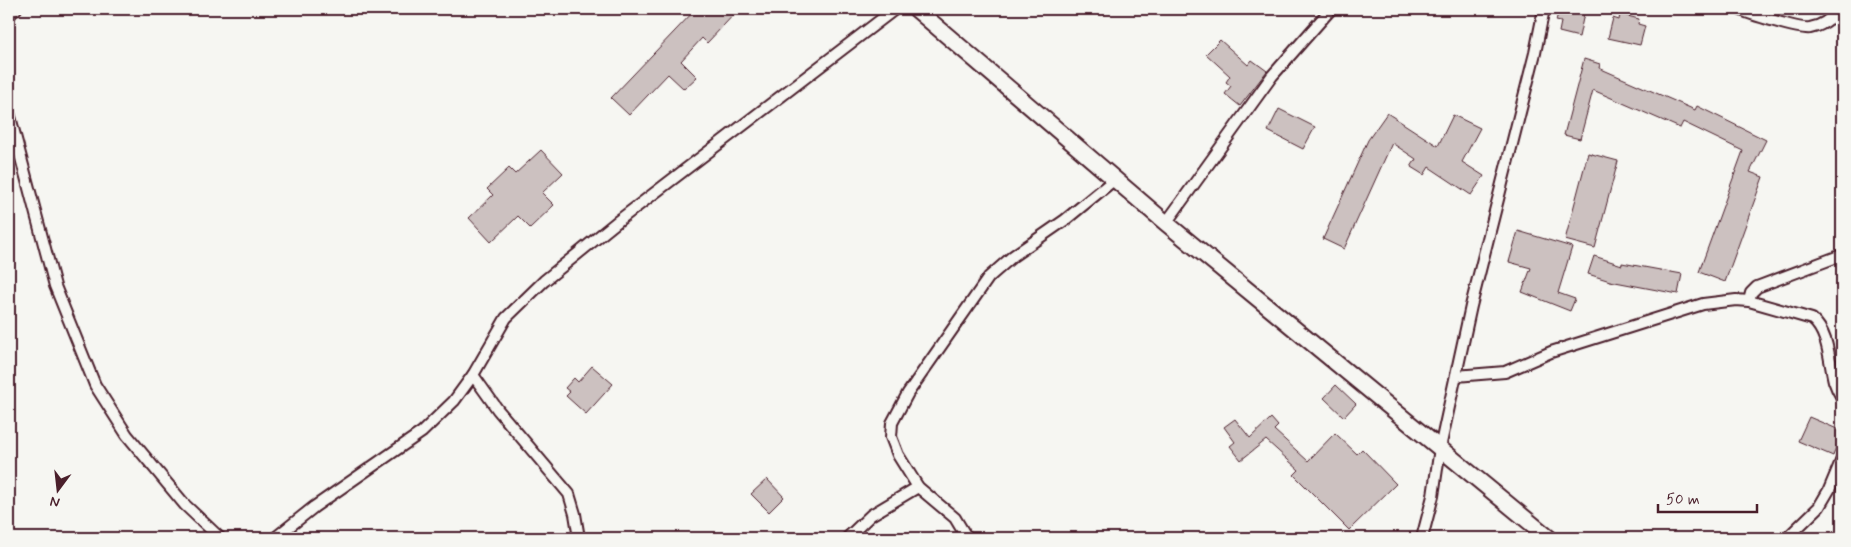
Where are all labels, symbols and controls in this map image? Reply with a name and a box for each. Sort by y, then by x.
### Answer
north arrow [32,464,82,514]
scale bar [1658,482,1757,514]
text: 50 m [1666,490,1700,510]
text: N [48,492,62,511]

